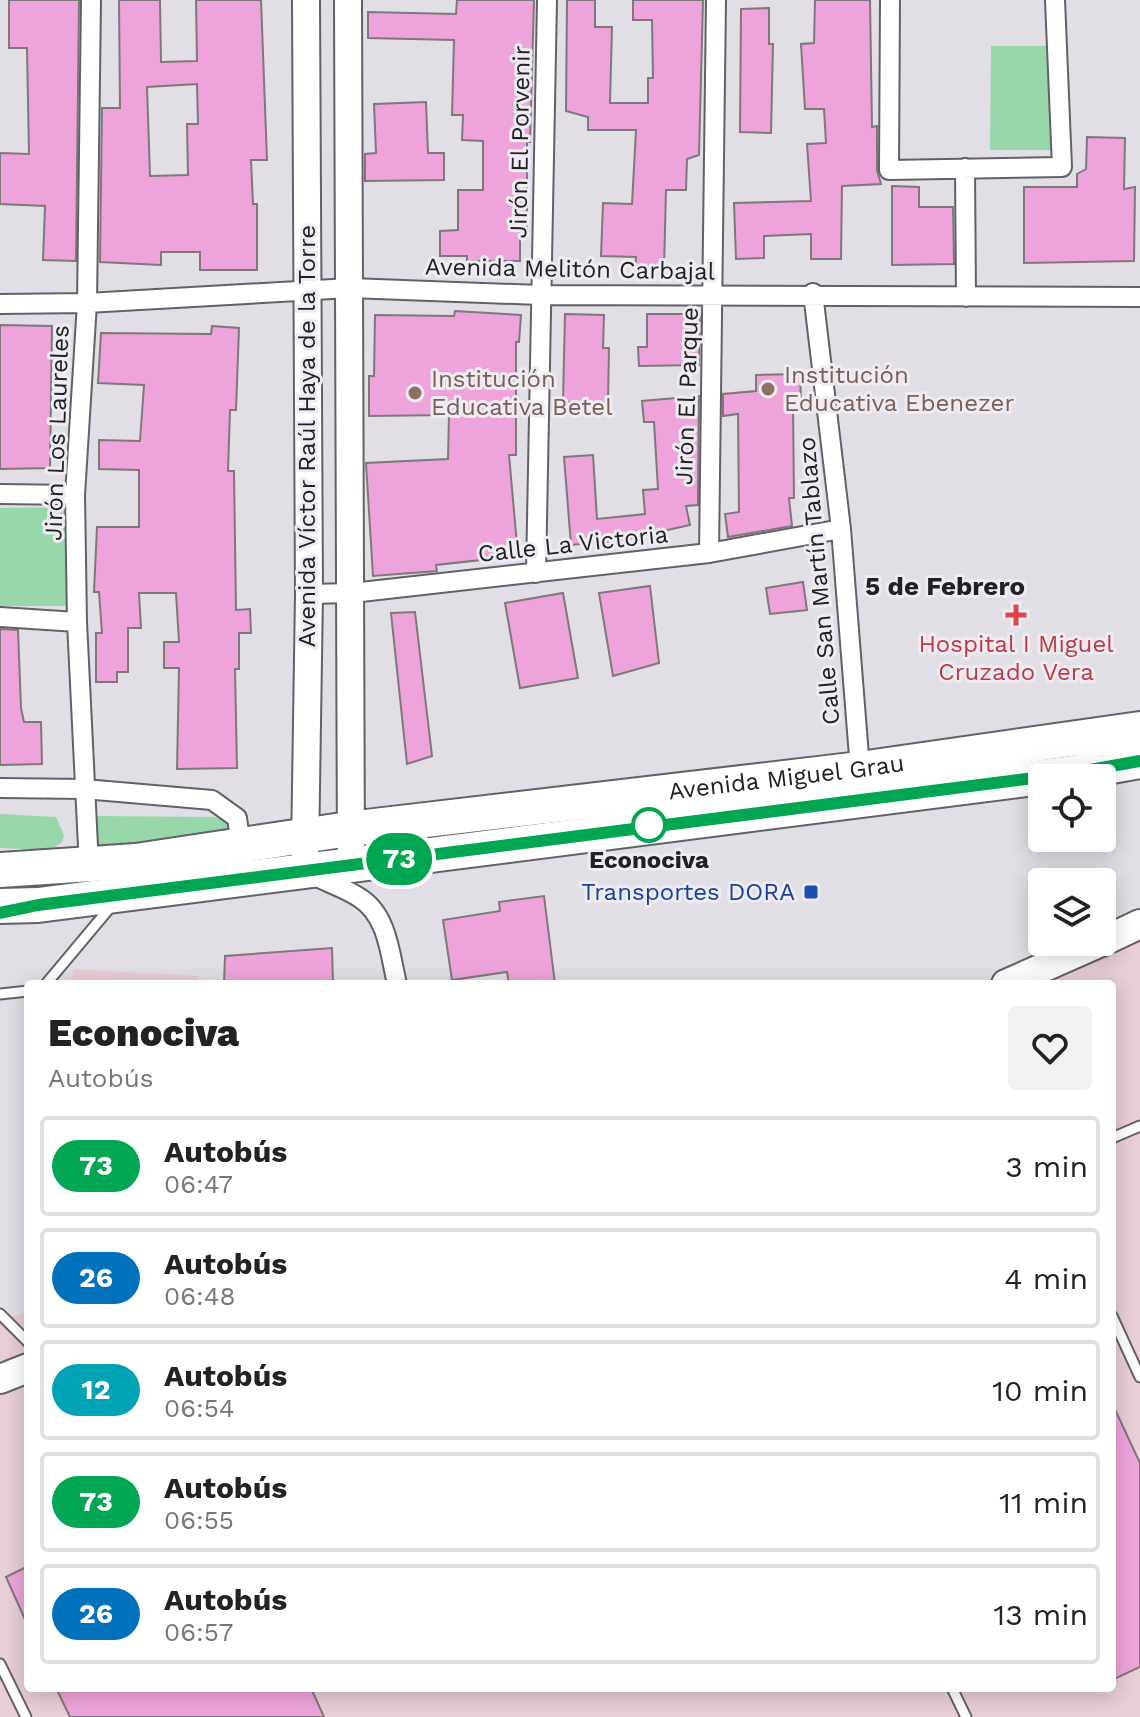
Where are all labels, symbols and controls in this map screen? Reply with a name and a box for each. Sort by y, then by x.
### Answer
street label: Jirón El Porvenir [504,45,536,239]
street label: Avenida Víctor Raúl Haya de la Torre [293,225,321,647]
street label: Avenida Melitón Carbajal [425,252,716,286]
street label: Jirón El Parque [670,307,704,485]
street label: Jirón Los Laureles [39,325,75,541]
place label: Institución Educativa Ebenezer [784,361,1014,417]
place label: Institución Educativa Betel [431,365,613,421]
marker: Institución Educativa Ebenezer [759,380,777,398]
marker: Institución Educativa Betel [406,384,424,402]
street label: Calle San Martín Tablazo [792,436,846,726]
street label: Calle La Victoria [476,520,670,568]
district label: 5 de Febrero [865,571,1025,601]
marker: Hospital I Miguel Cruzado Vera [1005,604,1027,626]
place label: Hospital I Miguel Cruzado Vera [918,630,1114,686]
street label: Avenida Miguel Grau [667,749,906,805]
map controls [1028,764,1116,956]
button: locate [1028,764,1116,852]
marker: Econociva [632,808,666,842]
line badge: 73 [363,833,435,885]
text: 73 [382,842,416,875]
place label: Econociva [589,846,709,874]
button: layers [1028,868,1116,956]
place label: Transportes DORA [581,878,795,906]
marker: Transportes DORA [802,883,820,901]
button: heart [1008,1006,1092,1090]
text: Econociva [48,1011,239,1055]
text: Autobús [48,1063,154,1093]
text: Autobús [164,1134,287,1169]
text: 73 [79,1149,113,1182]
text: 3 min [1005,1149,1088,1184]
text: 06:47 [164,1169,233,1199]
text: Autobús [164,1246,287,1281]
text: 26 [79,1261,113,1294]
text: 4 min [1004,1261,1088,1296]
text: 06:48 [164,1281,236,1311]
text: Autobús [164,1358,287,1393]
text: 12 [82,1373,110,1406]
text: 10 min [992,1373,1088,1408]
text: 06:54 [164,1393,235,1423]
text: Autobús [164,1470,287,1505]
text: 73 [79,1485,113,1518]
text: 11 min [999,1485,1088,1520]
text: 06:55 [164,1505,234,1535]
text: Autobús [164,1582,287,1617]
text: 26 [79,1597,113,1630]
text: 13 min [993,1597,1088,1632]
text: 06:57 [164,1617,233,1647]

